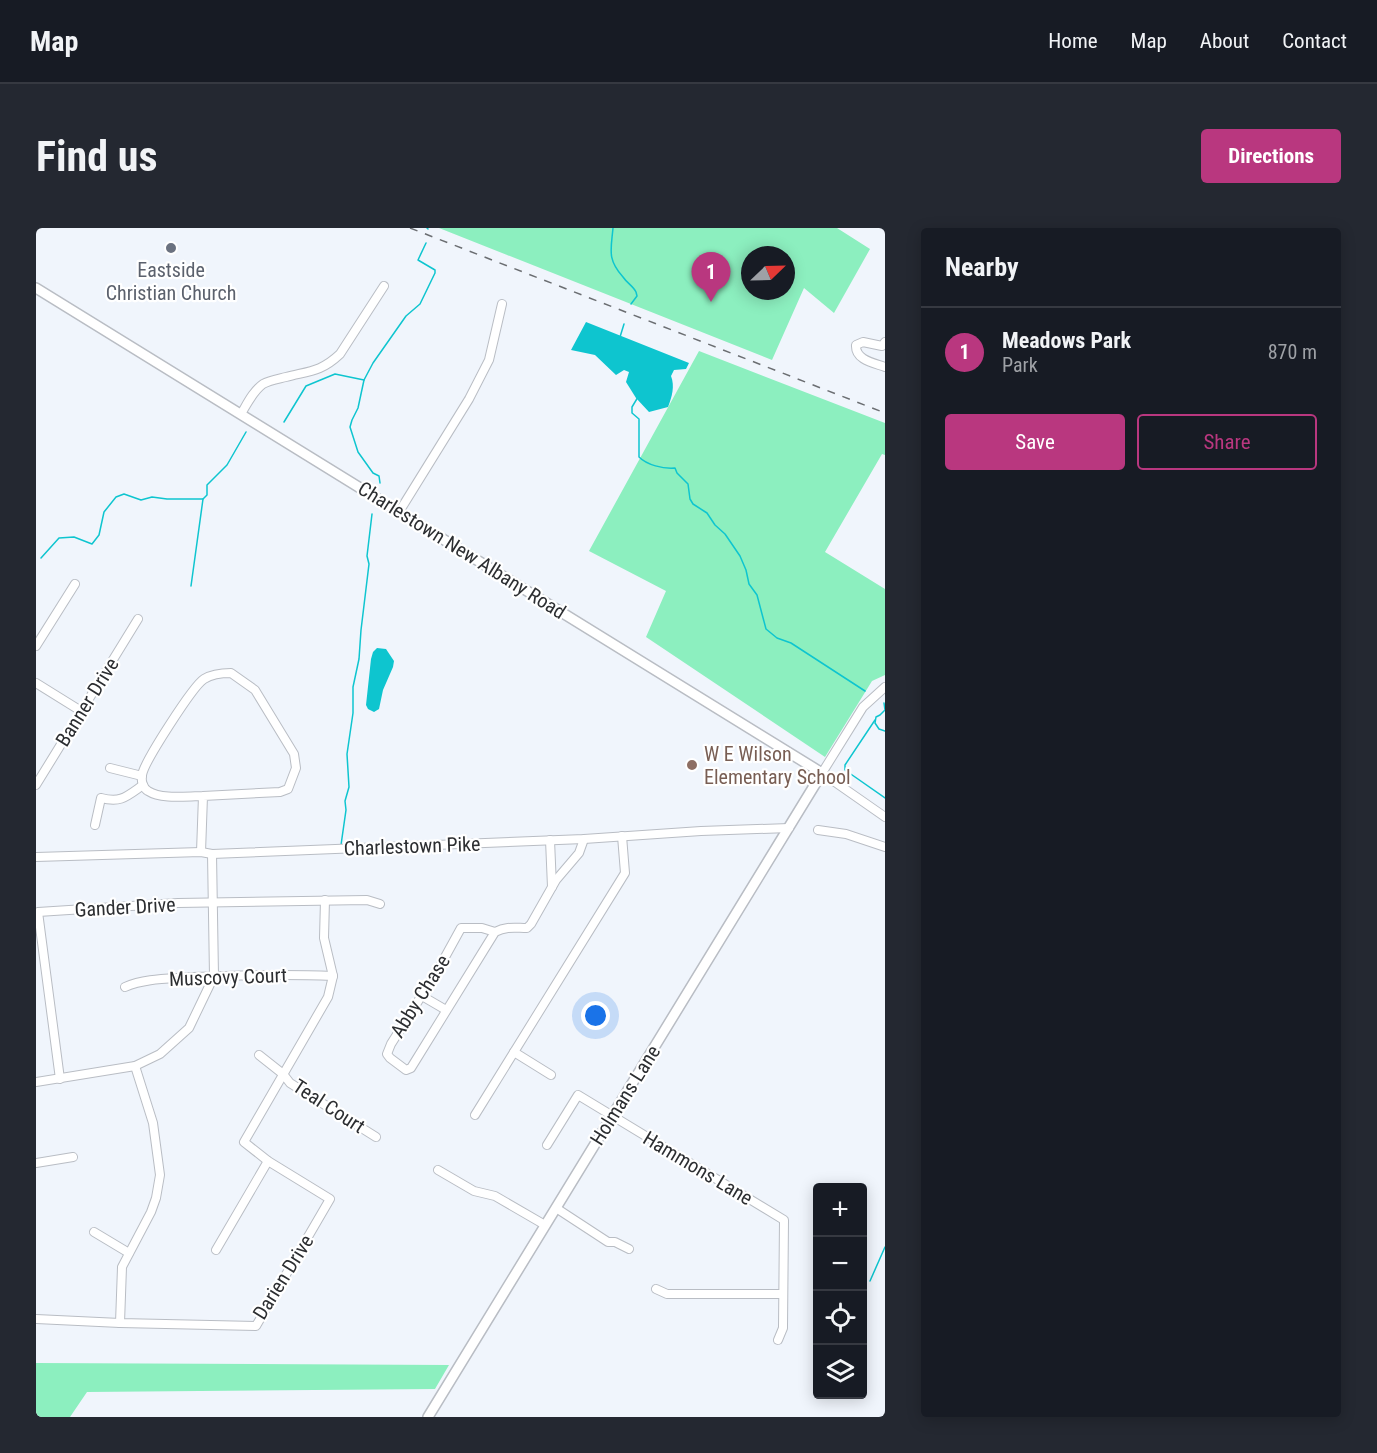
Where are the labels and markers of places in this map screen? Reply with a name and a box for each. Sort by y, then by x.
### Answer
marker: Eastside Christian Church [164,241,178,255]
pin: 1 [692,253,730,302]
place label: Eastside Christian Church [106,258,236,305]
place label: W E Wilson Elementary School [704,742,851,789]
marker: W E Wilson Elementary School [685,758,699,772]

